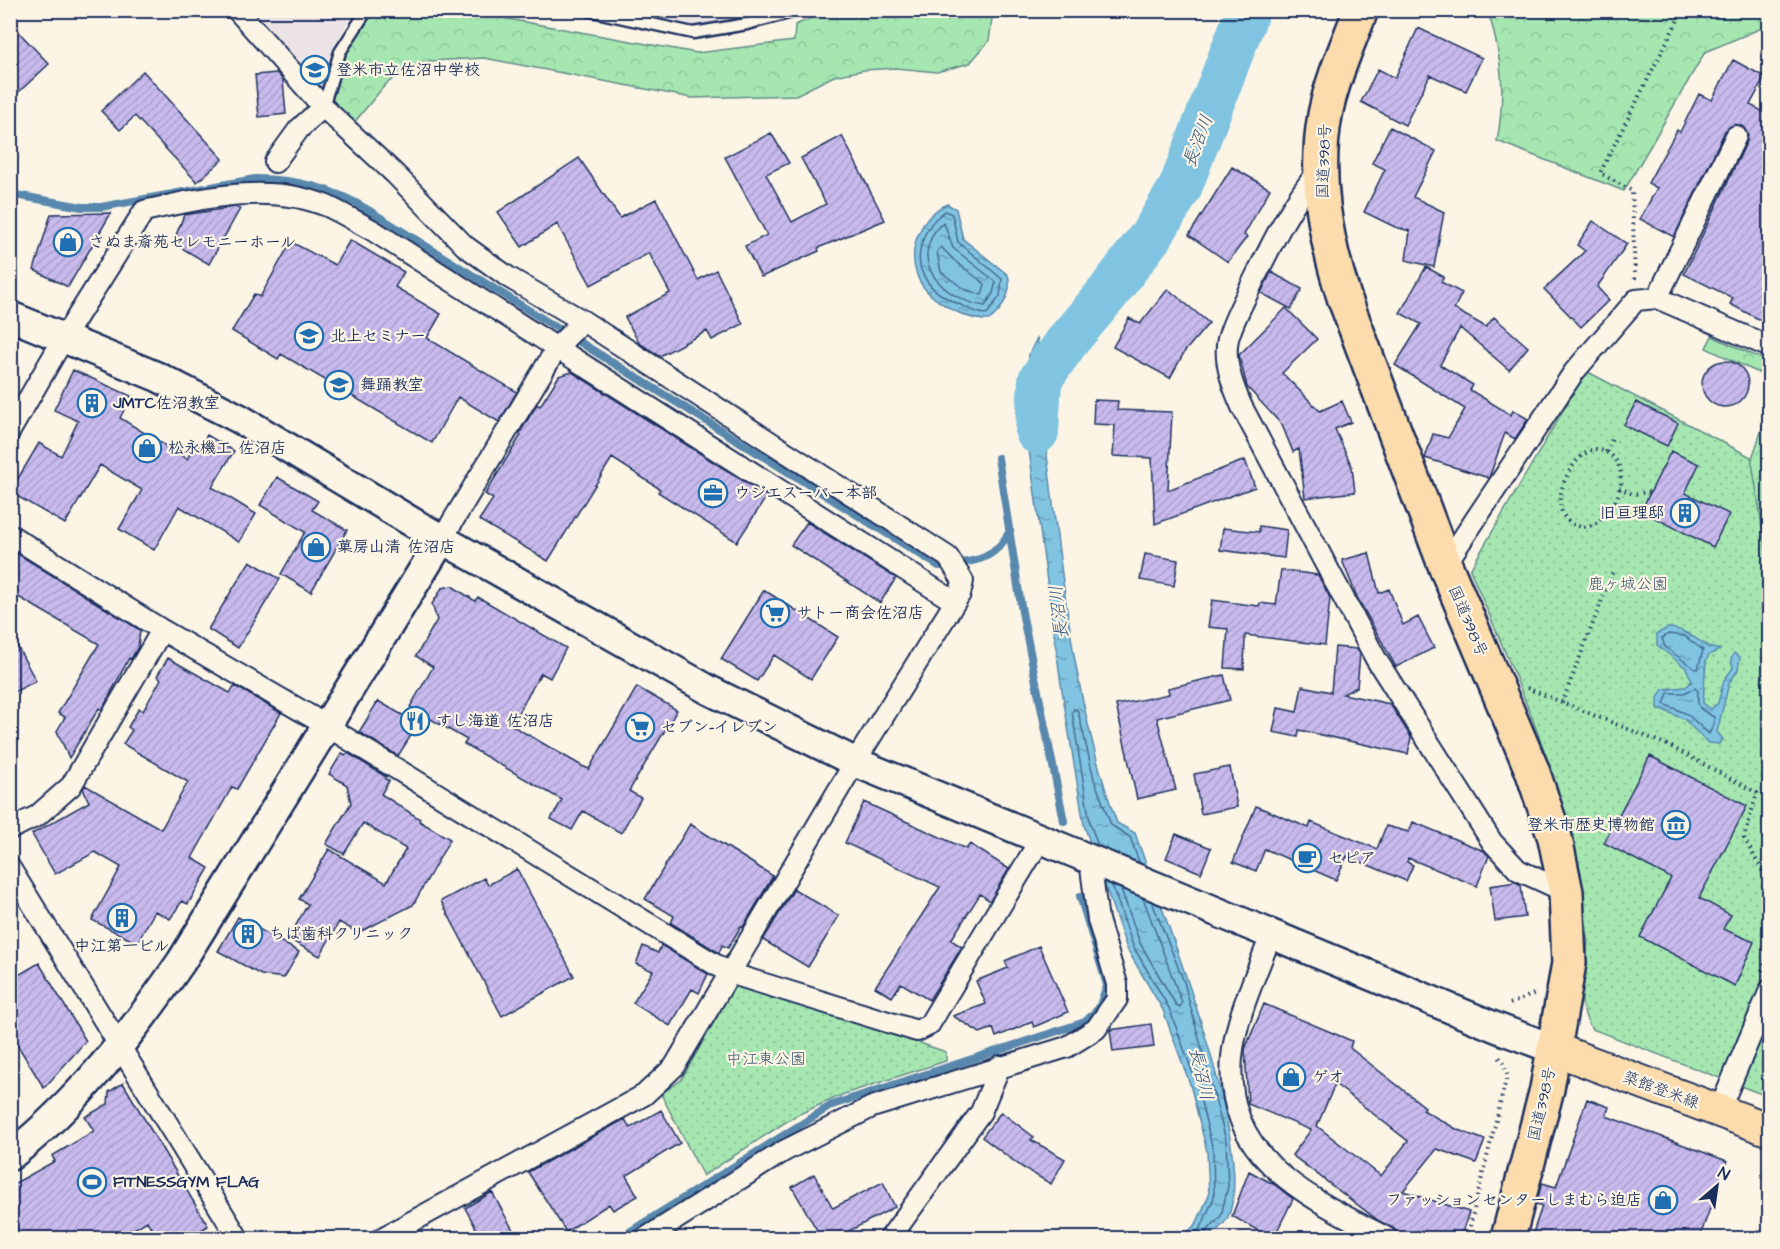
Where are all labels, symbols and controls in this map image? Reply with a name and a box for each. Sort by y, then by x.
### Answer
school or university icon: 登米市立佐沼中学校 [299,54,331,86]
place label: 登米市立佐沼中学校 [336,59,480,81]
water label: 長沼川 [1177,111,1219,171]
street label: 国道398号 [1312,123,1336,199]
shop icon: さぬま斎苑セレモニーホール [52,226,84,258]
place label: さぬま斎苑セレモニーホール [89,231,296,253]
school or university icon: 北上セミナー [293,320,325,352]
place label: 北上セミナー [330,325,426,347]
school or university icon: 舞踊教室 [323,369,355,401]
place label: 舞踊教室 [360,374,424,396]
building icon: JMTC佐沼教室 [76,387,108,419]
place label: JMTC佐沼教室 [112,392,220,414]
shop icon: 松永機工 佐沼店 [131,432,163,464]
place label: 松永機工 佐沼店 [168,437,286,459]
office icon: ウジエスーパー本部 [697,477,729,509]
place label: ウジエスーパー本部 [734,482,877,504]
building icon: 旧亘理邸 [1669,497,1701,529]
place label: 旧亘理邸 [1600,502,1664,524]
shop icon: 菓房山清 佐沼店 [300,531,332,563]
place label: 菓房山清 佐沼店 [337,536,455,558]
park label: 鹿ヶ城公園 [1588,573,1668,595]
street label: 国道398号 [1443,582,1493,660]
water label: 長沼川 [1043,584,1075,640]
supermarket icon: サトー商会佐沼店 [759,597,791,629]
place label: サトー商会佐沼店 [796,602,924,624]
restaurant icon: すし海道 佐沼店 [399,705,431,737]
place label: すし海道 佐沼店 [436,710,554,732]
supermarket icon: セブン-イレブン [624,711,656,743]
place label: セブン-イレブン [661,716,778,738]
museum icon: 登米市歴史博物館 [1660,809,1692,841]
place label: 登米市歴史博物館 [1527,814,1655,836]
cafe icon: セピア [1291,842,1323,874]
place label: セピア [1328,847,1376,869]
building icon: 中江第一ビル [106,902,138,934]
building icon: ちば歯科クリニック [232,918,264,950]
place label: ちば歯科クリニック [269,923,413,945]
place label: 中江第一ビル [74,935,170,957]
water label: 長沼川 [1183,1045,1219,1103]
park label: 中江東公園 [726,1048,806,1070]
shop icon: ゲオ [1275,1061,1307,1093]
street label: 国道398号 [1523,1065,1561,1143]
place label: ゲオ [1312,1066,1344,1088]
street label: 築館登米線 [1620,1066,1702,1114]
north arrow [1687,1156,1747,1216]
text: N [1714,1162,1734,1186]
sports icon: FITNESSGYM FLAG [76,1166,108,1198]
place label: FITNESSGYM FLAG [113,1171,260,1193]
shop icon: ファッションセンターしまむら迫店 [1647,1184,1679,1216]
place label: ファッションセンターしまむら迫店 [1386,1189,1642,1211]

